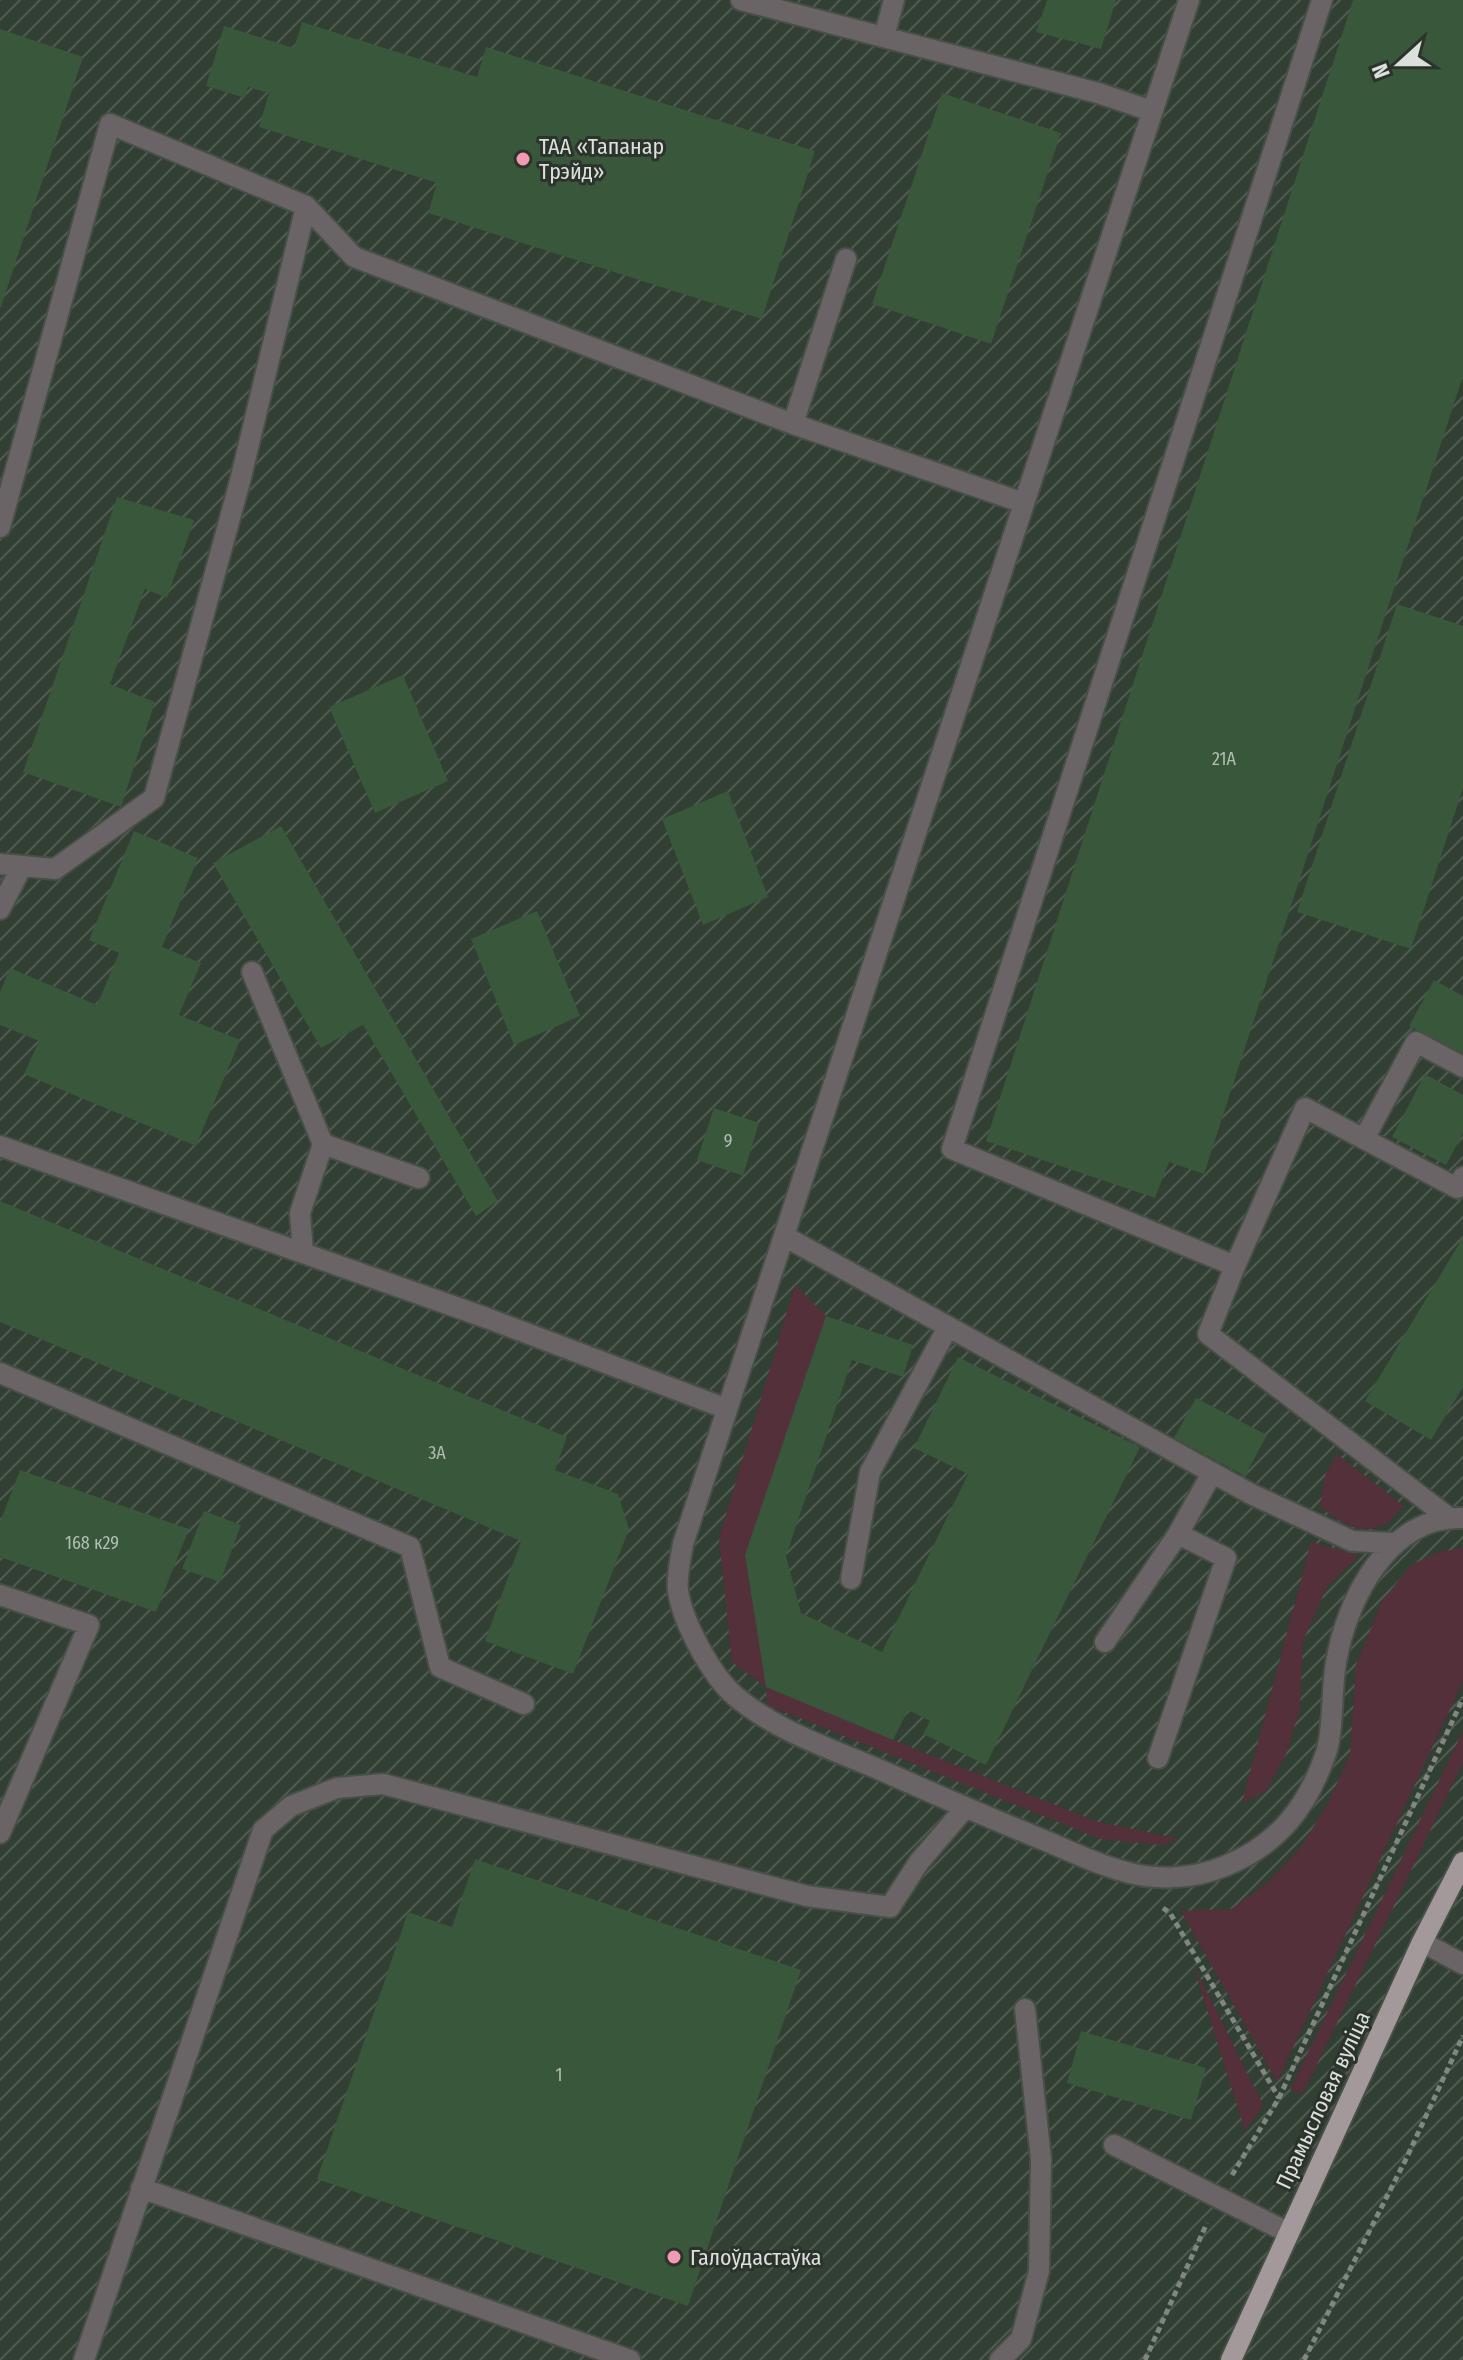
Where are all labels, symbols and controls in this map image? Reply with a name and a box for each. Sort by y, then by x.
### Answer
north arrow [1359,24,1439,104]
text: N [1366,60,1396,82]
place label: ТАА «Тапанар Трэйд» [539,133,664,185]
marker: ТАА «Тапанар Трэйд» [514,150,532,168]
house number: 21А [1212,748,1237,770]
house number: 9 [724,1130,732,1152]
house number: 3А [428,1442,446,1464]
house number: 168 к29 [65,1532,119,1554]
street label: Прамысловая вуліца [1270,2007,1376,2193]
house number: 1 [555,2064,563,2086]
place label: Галоўдастаўка [690,2244,822,2271]
marker: Галоўдастаўка [665,2248,683,2266]

